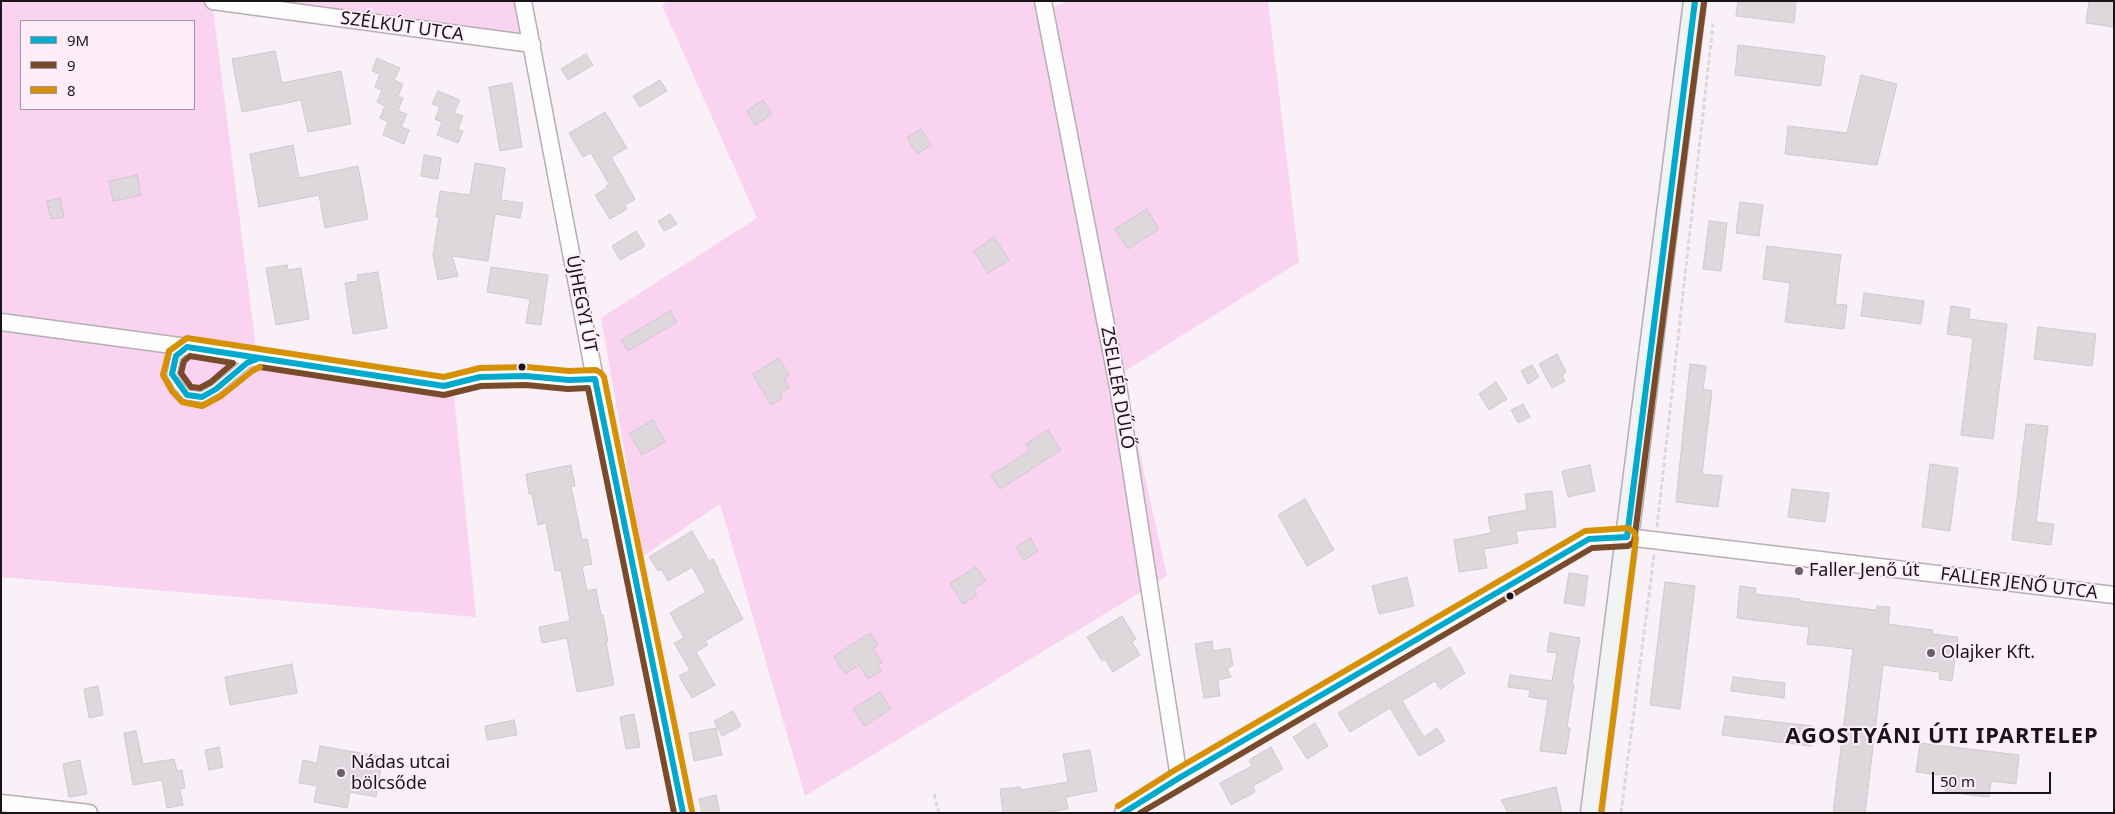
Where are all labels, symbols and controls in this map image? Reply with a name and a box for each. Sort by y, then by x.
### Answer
street label: SZÉLKÚT UTCA [339,8,465,46]
legend [20,20,195,110]
text: 9M [67,30,89,50]
text: 9 [67,55,76,75]
text: 8 [67,80,76,100]
street label: ÚJHEGYI ÚT [561,254,601,354]
street label: ZSELLÉR DŰLŐ [1096,325,1138,451]
unlabelled marker [517,362,527,372]
place label: Faller Jenő út [1809,560,1919,582]
street label: FALLER JENŐ UTCA [1939,564,2099,604]
marker: Faller Jenő út [1793,565,1805,577]
unlabelled marker [1505,591,1515,601]
place label: Olajker Kft. [1941,642,2035,664]
marker: Olajker Kft. [1925,647,1937,659]
district label: AGOSTYÁNI ÚTI IPARTELEP [1782,724,2102,750]
place label: Nádas utcai bölcsőde [351,752,450,794]
scale bar [1935,762,2054,794]
marker: Nádas utcai bölcsőde [335,767,347,779]
text: 50 m [1940,771,1975,791]

